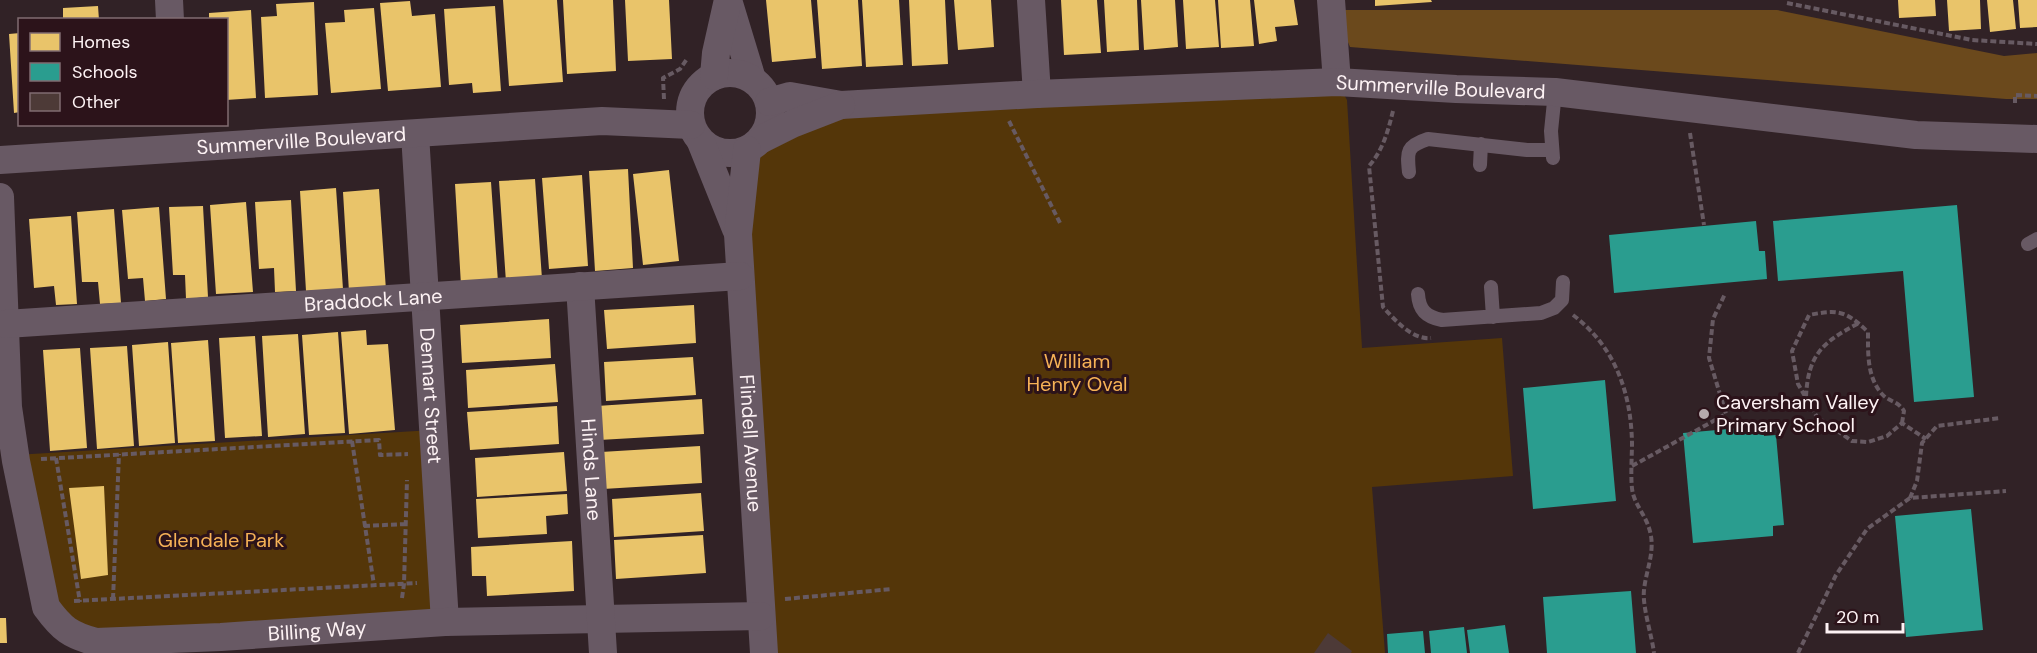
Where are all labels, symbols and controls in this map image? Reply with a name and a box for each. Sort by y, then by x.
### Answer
legend [18,18,228,126]
text: Homes [72,30,130,54]
text: Schools [72,60,137,84]
street label: Summerville Boulevard [1335,69,1546,105]
text: Other [72,90,121,114]
street label: Summerville Boulevard [196,121,407,160]
street label: Braddock Lane [303,282,443,317]
street label: Dennart Street [414,327,448,464]
park label: William Henry Oval [1026,348,1128,397]
street label: Flindell Avenue [734,374,768,513]
place label: Caversham Valley Primary School [1716,389,1879,438]
marker: Caversham Valley Primary School [1697,407,1711,421]
street label: Hinds Lane [575,418,608,521]
park label: Glendale Park [158,527,284,553]
scale bar [1827,596,1904,634]
text: 20 m [1836,605,1879,629]
street label: Billing Way [267,614,367,647]

